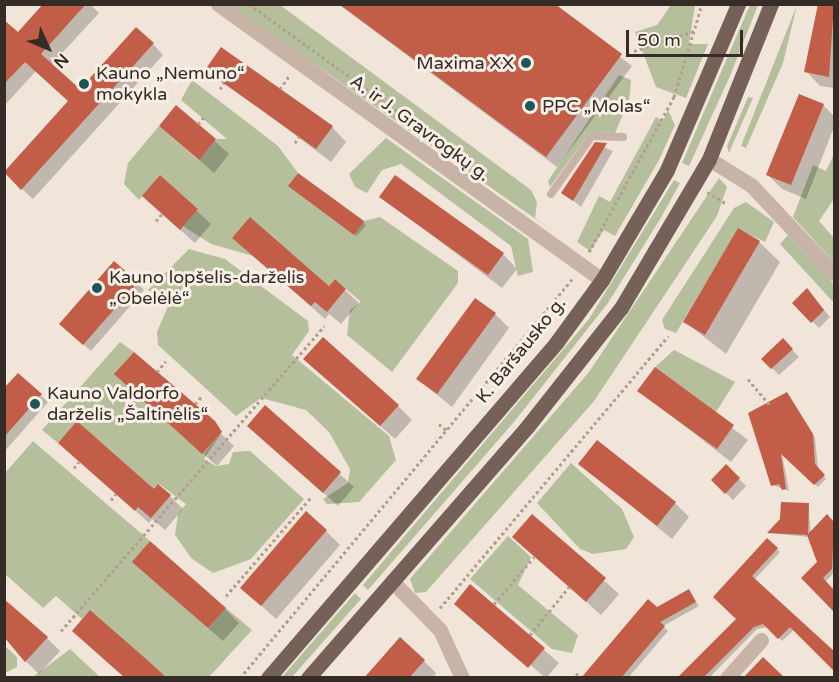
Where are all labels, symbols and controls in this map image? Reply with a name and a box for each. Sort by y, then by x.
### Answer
north arrow [18,18,78,78]
scale bar [629,18,746,56]
text: 50 m [637,29,681,51]
text: N [49,49,73,72]
place label: Maxima XX [416,52,514,74]
marker: Maxima XX [519,56,533,70]
place label: Kauno „Nemuno“ mokykla [96,63,245,106]
street label: A. ir J. Gravrogkų g. [346,70,494,186]
marker: Kauno „Nemuno“ mokykla [77,77,91,91]
place label: PPC „Molas“ [542,95,651,117]
marker: PPC „Molas“ [523,99,537,113]
place label: Kauno lopšelis-darželis „Obelėlė“ [109,267,304,310]
marker: Kauno lopšelis-darželis „Obelėlė“ [90,281,104,295]
street label: K. Baršausko g. [472,292,570,408]
place label: Kauno Valdorfo darželis „Šaltinėlis“ [47,383,208,426]
marker: Kauno Valdorfo darželis „Šaltinėlis“ [28,397,42,411]

